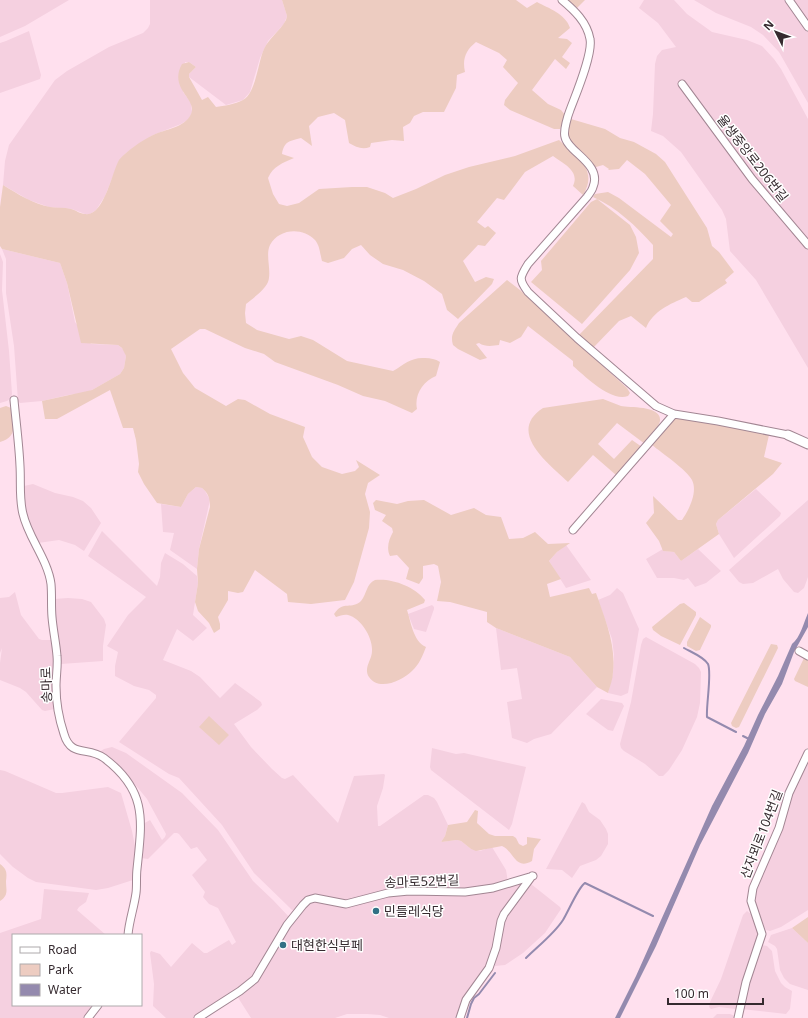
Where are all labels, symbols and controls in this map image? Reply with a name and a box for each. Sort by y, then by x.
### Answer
north arrow [756,12,796,52]
text: N [760,17,777,33]
street label: 율생중앙로206번길 [713,111,793,205]
street label: 송마로 [36,667,56,703]
street label: 산자뫼로104번길 [736,787,786,881]
street label: 송마로52번길 [384,871,460,891]
place label: 민들레식당 [384,902,444,920]
marker: 민들레식당 [371,906,381,916]
legend [12,934,142,1006]
place label: 대현한식부페 [291,936,363,954]
marker: 대현한식부페 [278,940,288,950]
text: Road [48,941,77,958]
text: Park [48,961,74,978]
scale bar [668,980,763,1006]
text: Water [48,981,82,998]
text: 100 m [674,985,709,1002]

